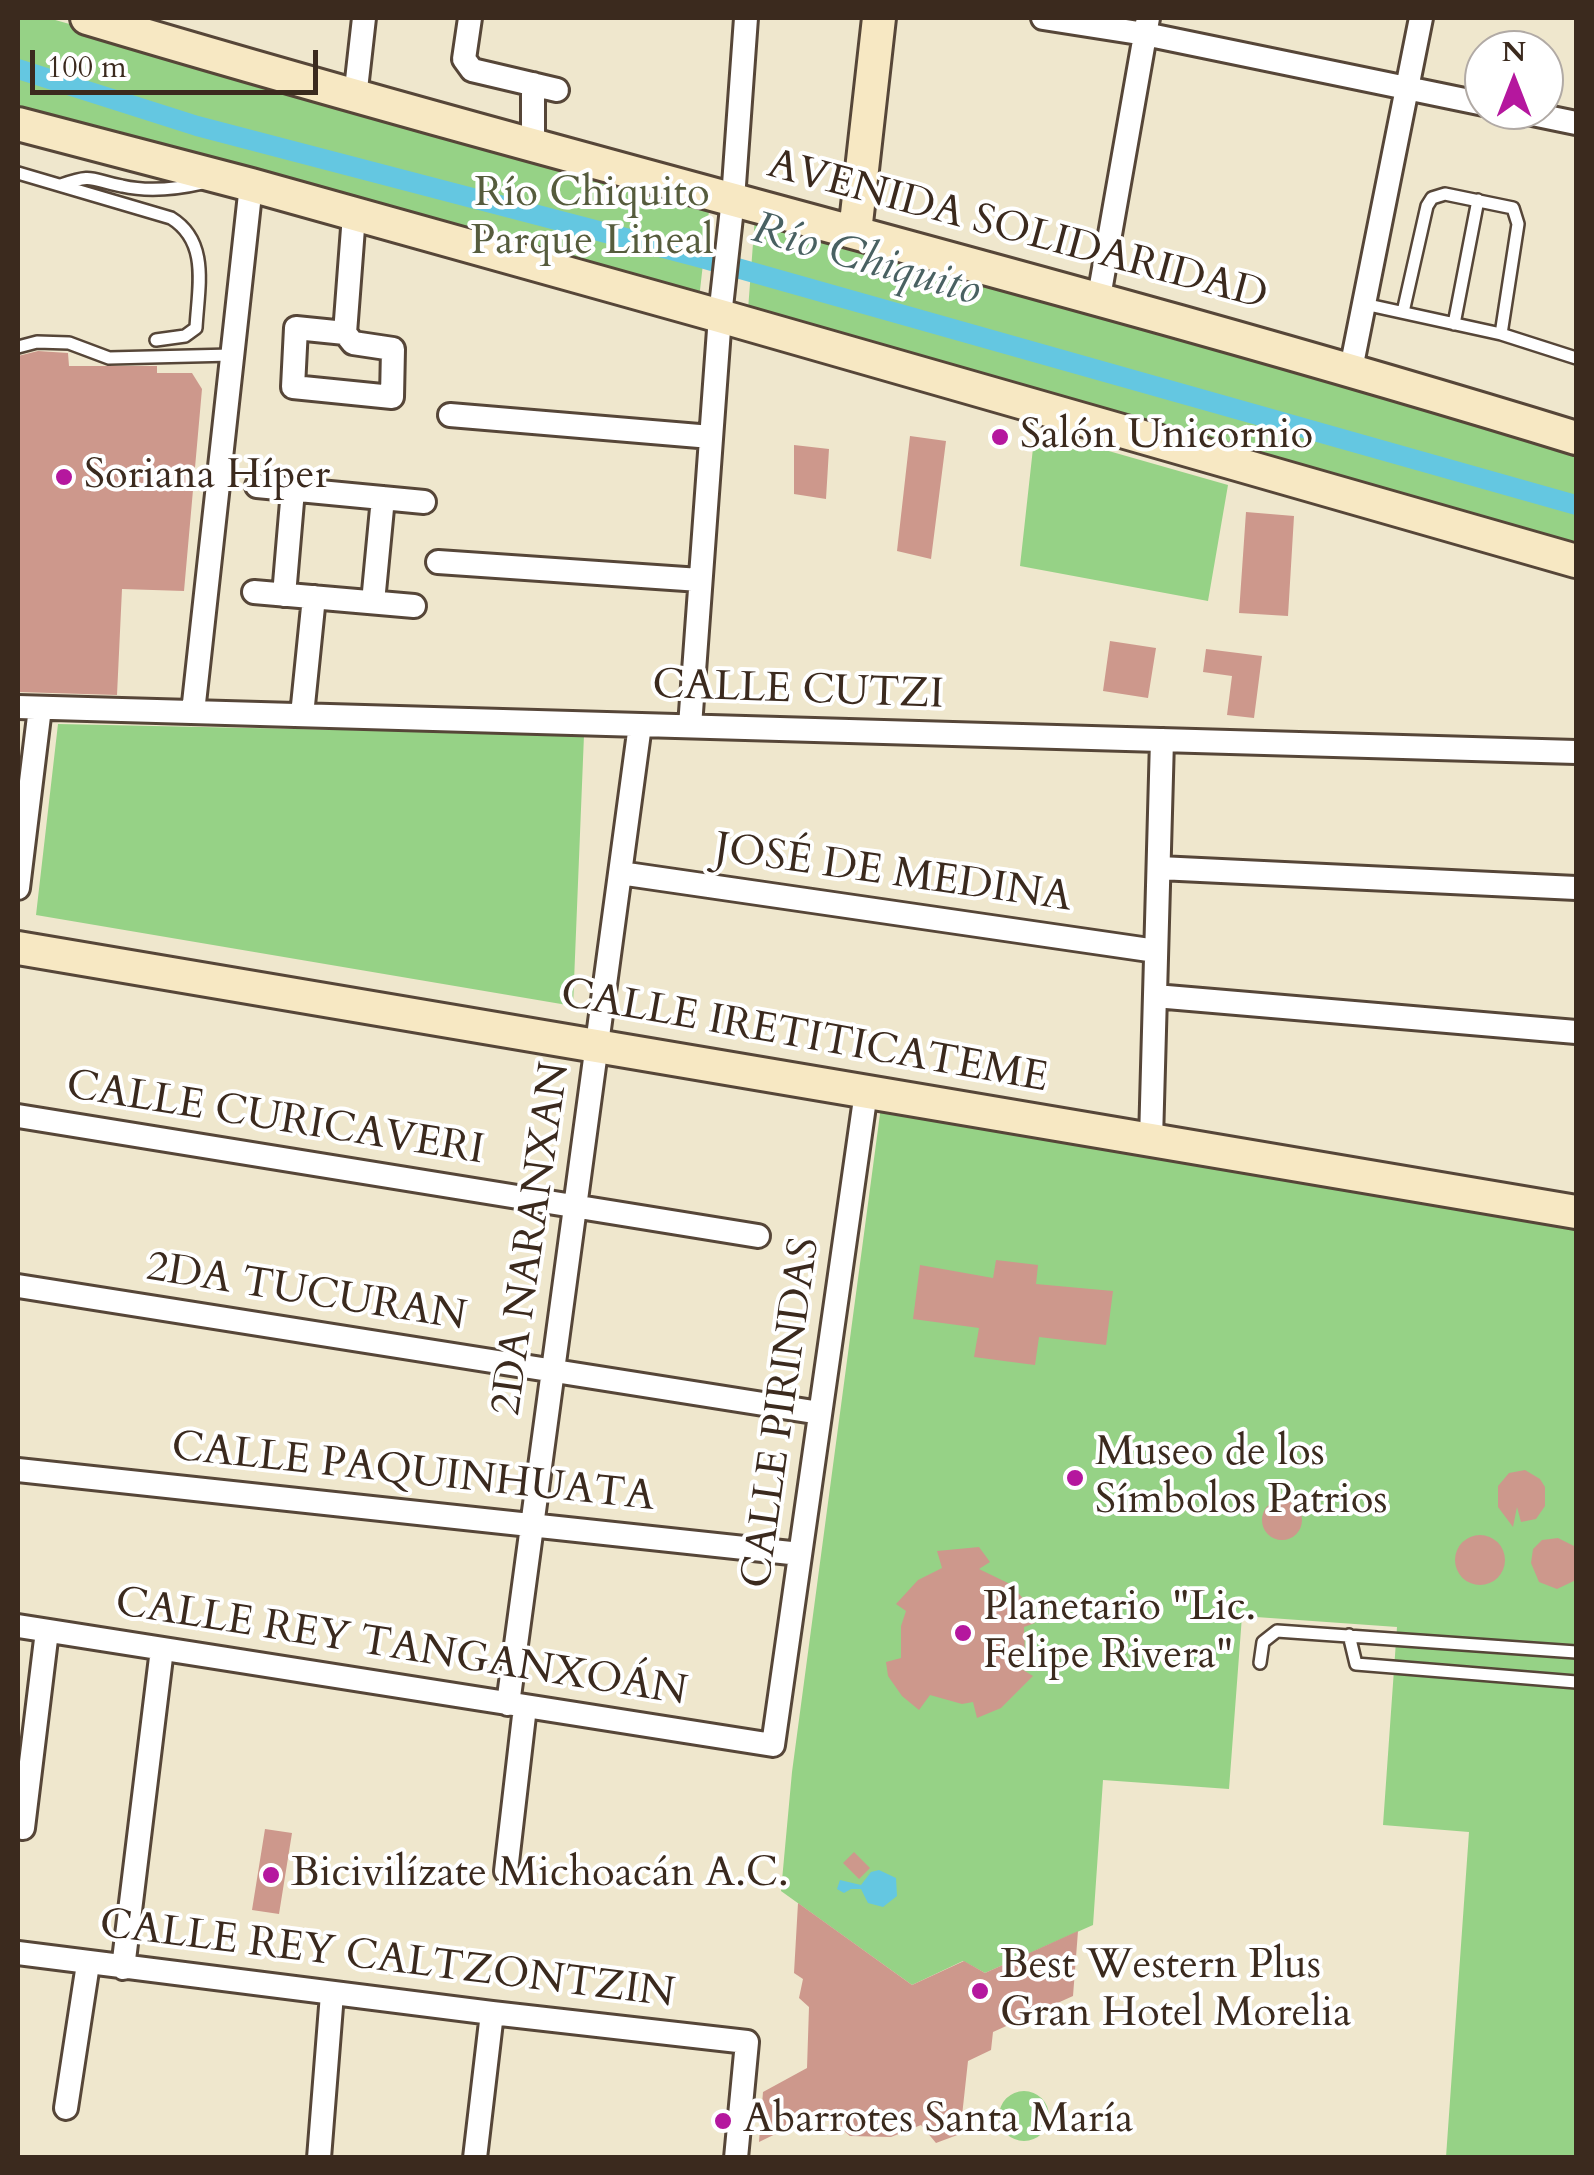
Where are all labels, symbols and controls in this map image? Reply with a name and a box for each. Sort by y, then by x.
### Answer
scale bar [35,30,322,92]
north arrow [1464,30,1564,130]
text: N [1502,33,1526,71]
text: 100 m [47,47,127,88]
street label: AVENIDA SOLIDARIDAD [762,141,1272,323]
park label: Río Chiquito Parque Lineal [470,170,714,268]
water label: Río Chiquito [746,204,986,320]
place label: Salón Unicornio [1020,412,1313,462]
marker: Salón Unicornio [989,426,1011,448]
place label: Soriana Híper [84,452,330,502]
marker: Soriana Híper [53,466,75,488]
street label: CALLE CUTZI [651,662,945,722]
street label: JOSÉ DE MEDINA [711,825,1075,925]
street label: CALLE IRETITICATEME [556,970,1052,1106]
street label: 2DA NARANXAN [483,1059,583,1419]
street label: CALLE CURICAVERI [63,1062,487,1178]
street label: CALLE PIRINDAS [733,1234,833,1592]
street label: 2DA TUCURAN [142,1244,470,1344]
street label: CALLE PAQUINHUATA [169,1424,657,1524]
place label: Museo de los Símbolos Patrios [1095,1429,1387,1528]
marker: Museo de los Símbolos Patrios [1064,1467,1086,1489]
street label: CALLE REY TANGANXOÁN [112,1579,690,1719]
place label: Planetario "Lic. Felipe Rivera" [983,1584,1256,1682]
marker: Planetario "Lic. Felipe Rivera" [952,1622,974,1644]
place label: Bicivilízate Michoacán A.C. [291,1850,789,1900]
marker: Bicivilízate Michoacán A.C. [260,1864,282,1886]
street label: CALLE REY CALTZONTZIN [97,1901,677,2021]
place label: Best Western Plus Gran Hotel Morelia [1000,1942,1351,2040]
marker: Best Western Plus Gran Hotel Morelia [969,1980,991,2002]
place label: Abarrotes Santa María [743,2096,1133,2146]
marker: Abarrotes Santa María [712,2110,734,2132]

